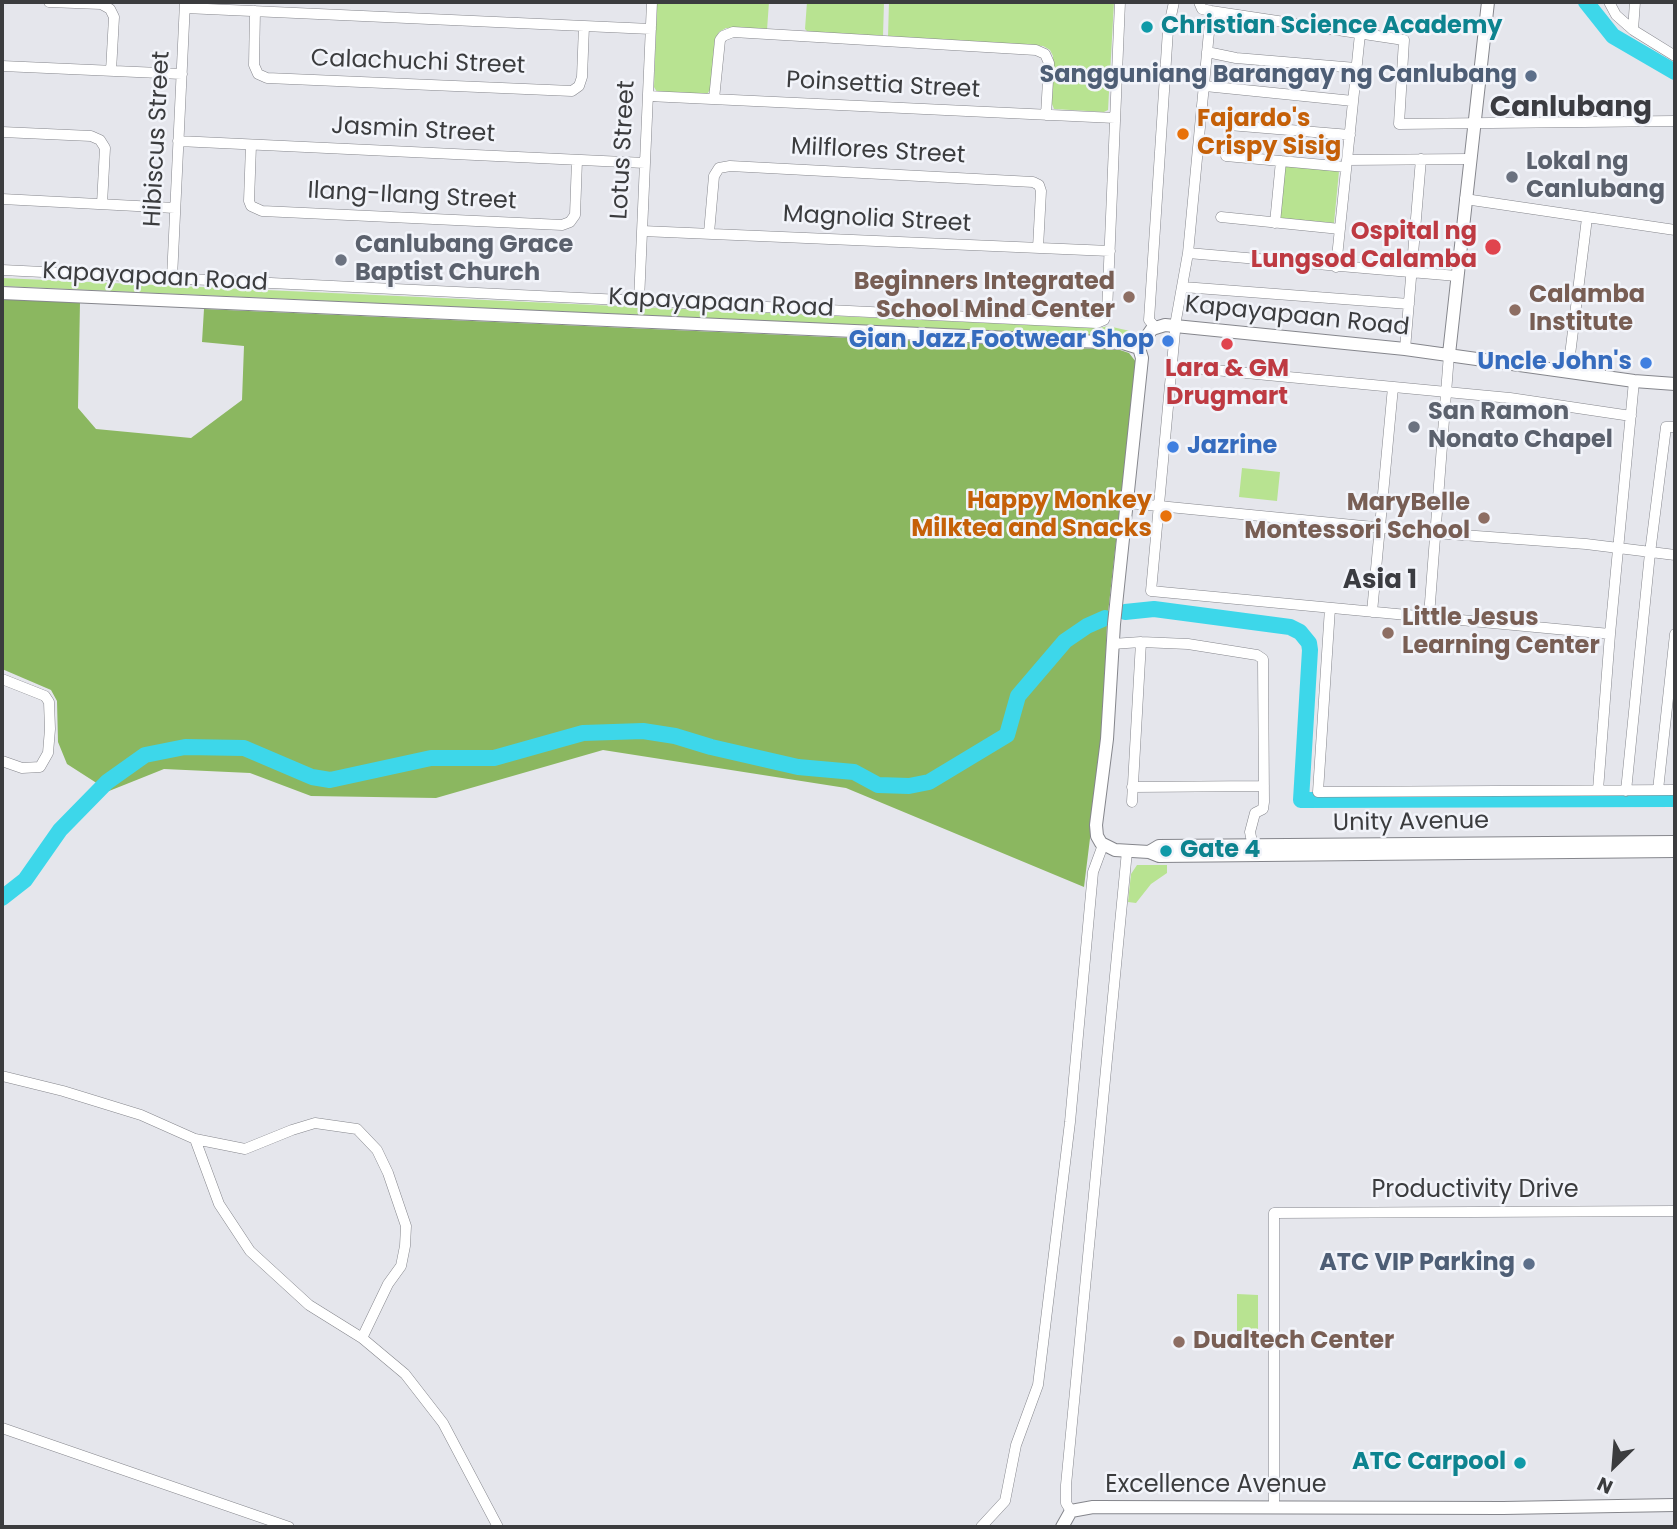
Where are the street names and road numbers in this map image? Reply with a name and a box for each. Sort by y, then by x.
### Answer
street label: Calachuchi Street [310,45,526,81]
street label: Hibiscus Street [139,50,177,228]
street label: Poinsettia Street [785,67,981,105]
street label: Lotus Street [606,80,642,220]
street label: Jasmin Street [330,112,496,150]
street label: Milflores Street [790,133,966,171]
street label: Ilang-Ilang Street [307,177,517,217]
street label: Magnolia Street [782,201,972,239]
street label: Kapayapaan Road [42,258,268,298]
street label: Kapayapaan Road [608,284,834,324]
street label: Kapayapaan Road [1183,291,1411,343]
street label: Unity Avenue [1333,807,1489,839]
street label: Productivity Drive [1371,1177,1579,1205]
street label: Excellence Avenue [1105,1472,1327,1500]

